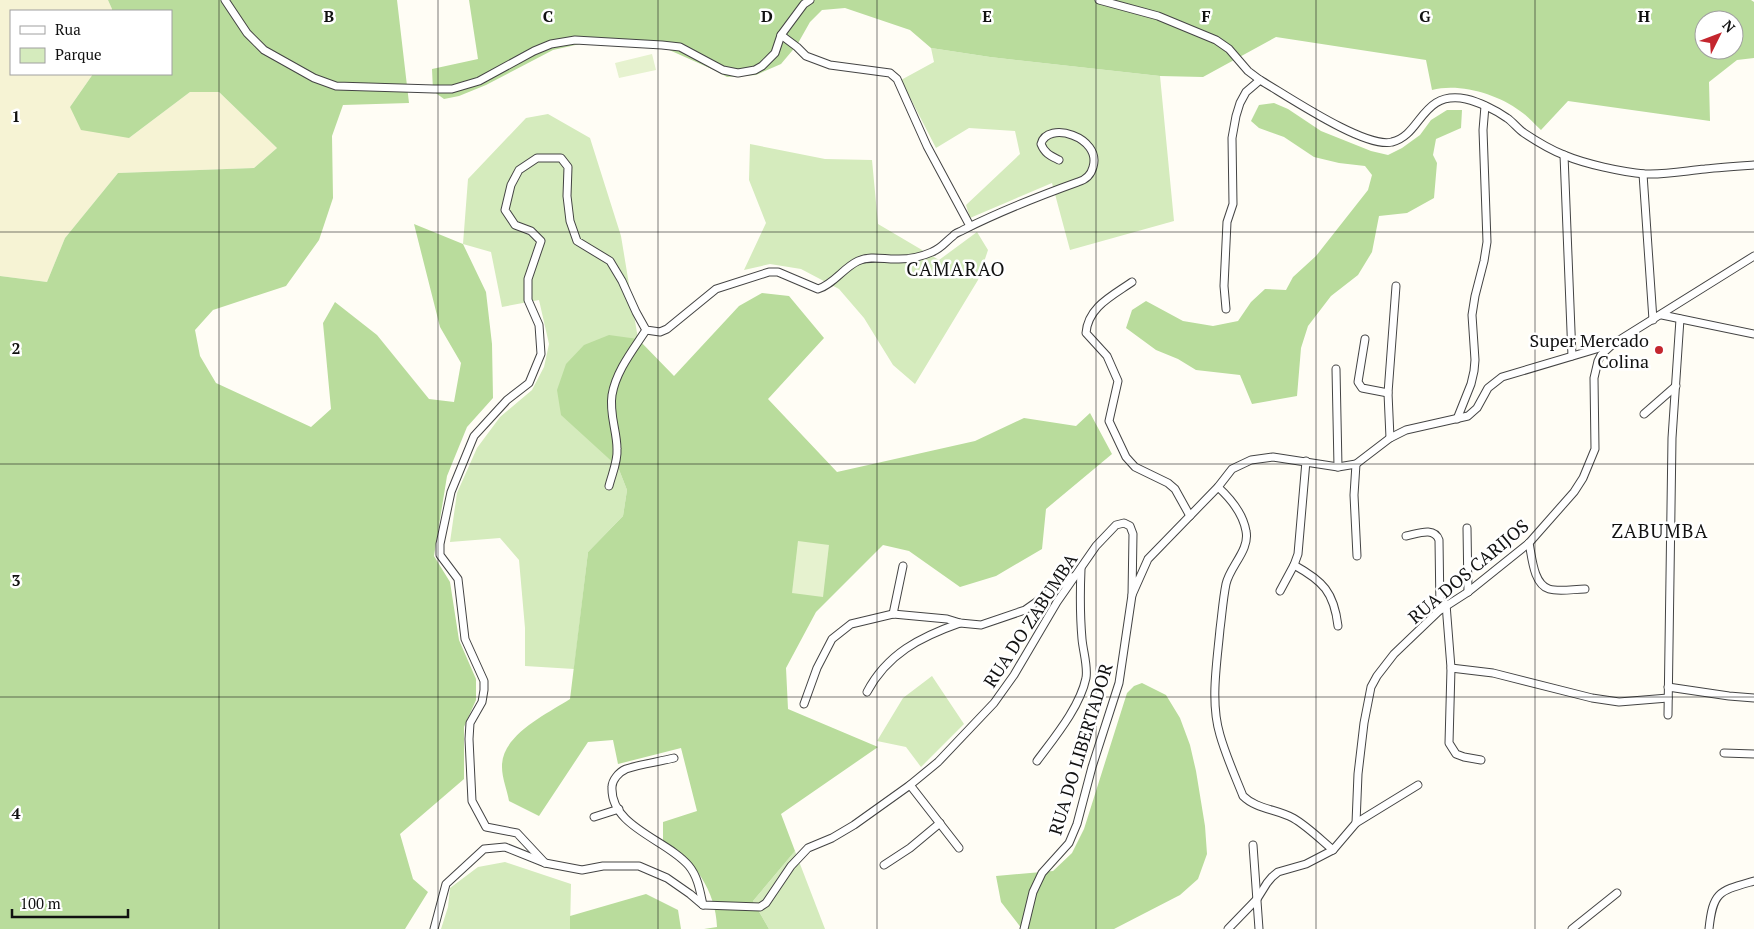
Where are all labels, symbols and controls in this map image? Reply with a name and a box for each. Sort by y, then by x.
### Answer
text: B [324,5,334,27]
text: C [543,5,553,27]
text: D [761,5,773,27]
text: E [982,5,992,27]
text: F [1201,5,1211,27]
text: G [1419,5,1431,27]
text: H [1638,5,1650,27]
legend [10,10,172,75]
north arrow [1694,10,1744,60]
text: N [1718,16,1740,37]
text: Rua [55,19,81,39]
text: Parque [55,44,102,64]
text: 1 [11,105,21,127]
district label: CAMARAO [906,256,1006,281]
place label: Super Mercado Colina [1529,328,1649,373]
text: 2 [11,337,21,359]
marker: Super Mercado Colina [1653,344,1665,356]
street label: RUA DOS CARIJOS [1403,513,1533,629]
district label: ZABUMBA [1612,518,1708,543]
street label: RUA DO ZABUMBA [978,548,1083,692]
text: 3 [11,569,21,591]
street label: RUA DO LIBERTADOR [1042,660,1118,838]
text: 4 [11,802,21,824]
scale bar [12,886,129,918]
text: 100 m [20,893,61,913]

